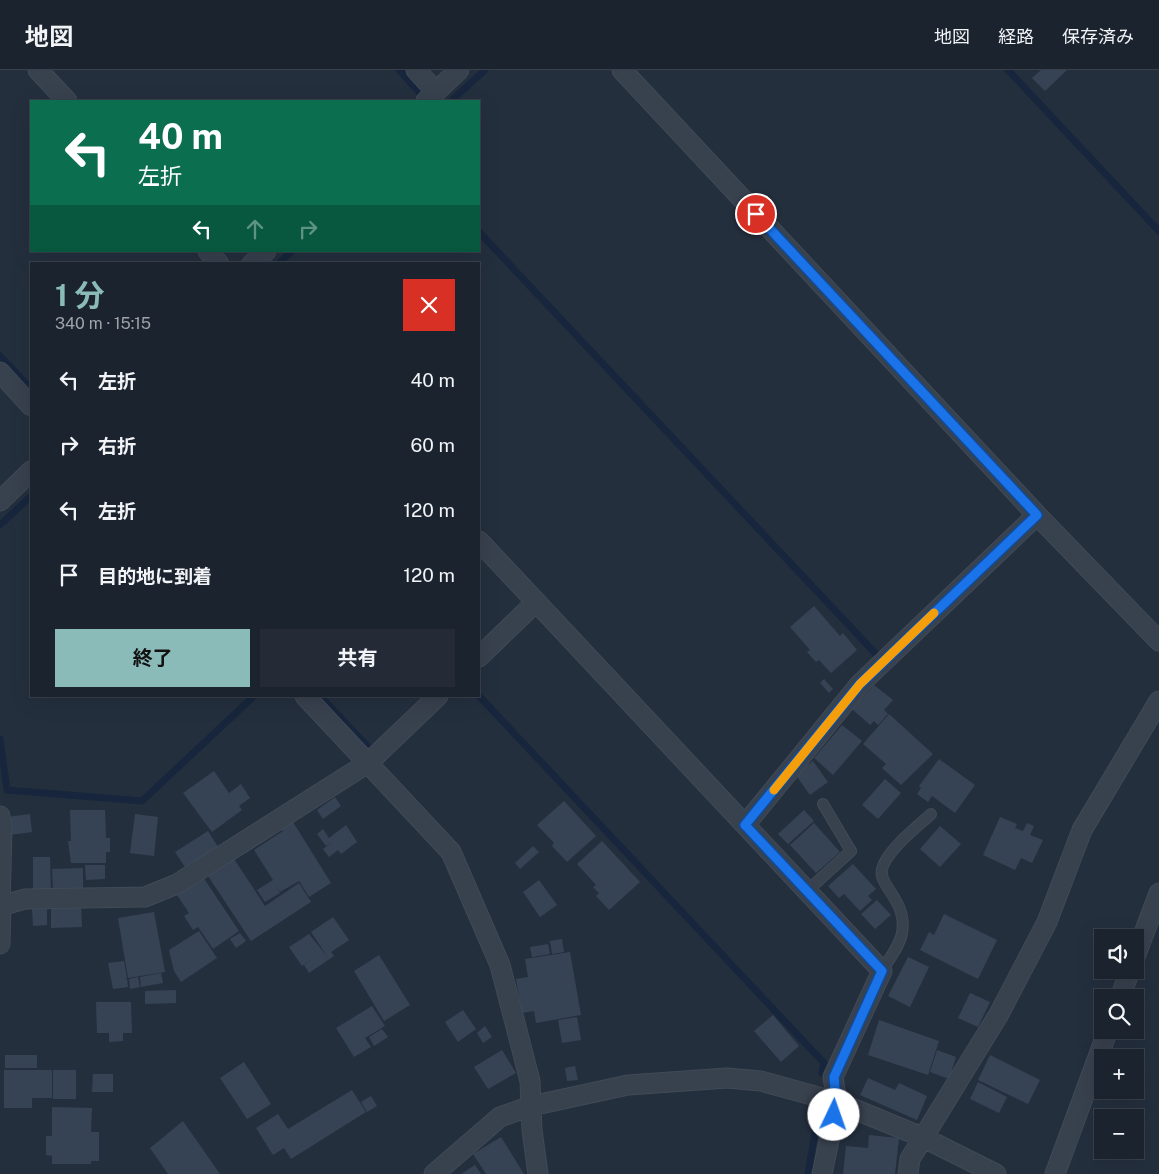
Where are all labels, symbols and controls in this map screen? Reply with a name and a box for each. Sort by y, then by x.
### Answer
text: 地図 [25,22,73,50]
text: 地図 [934,26,970,47]
text: 経路 [998,26,1034,47]
text: 保存済み [1062,26,1134,47]
text: 40 m [138,116,223,157]
icon: left [55,120,120,185]
text: 左折 [138,163,182,189]
pin [735,193,777,235]
icon: arrive [742,200,770,228]
icon: left [188,215,216,243]
icon: ahead [241,215,269,243]
icon: right [294,215,322,243]
text: 1 分 [55,277,105,313]
button: close [403,279,455,331]
text: 340 m · 15:15 [55,314,151,333]
icon: left [55,366,83,394]
text: 40 m [410,369,455,391]
text: 左折 [98,370,136,392]
icon: right [55,431,83,459]
text: 60 m [411,434,455,456]
text: 右折 [98,435,136,457]
icon: left [55,496,83,524]
text: 120 m [403,499,455,521]
text: 左折 [98,500,136,522]
icon: arrive [55,561,83,589]
text: 120 m [403,564,455,586]
text: 目的地に到着 [98,565,212,587]
button: 終了 [55,629,250,687]
button: 共有 [260,629,455,687]
map controls [1094,929,1144,1159]
button: sound [1094,929,1144,979]
button: search [1094,989,1144,1039]
button: + [1094,1049,1144,1099]
position arrow [807,1088,859,1140]
button: − [1094,1109,1144,1159]

